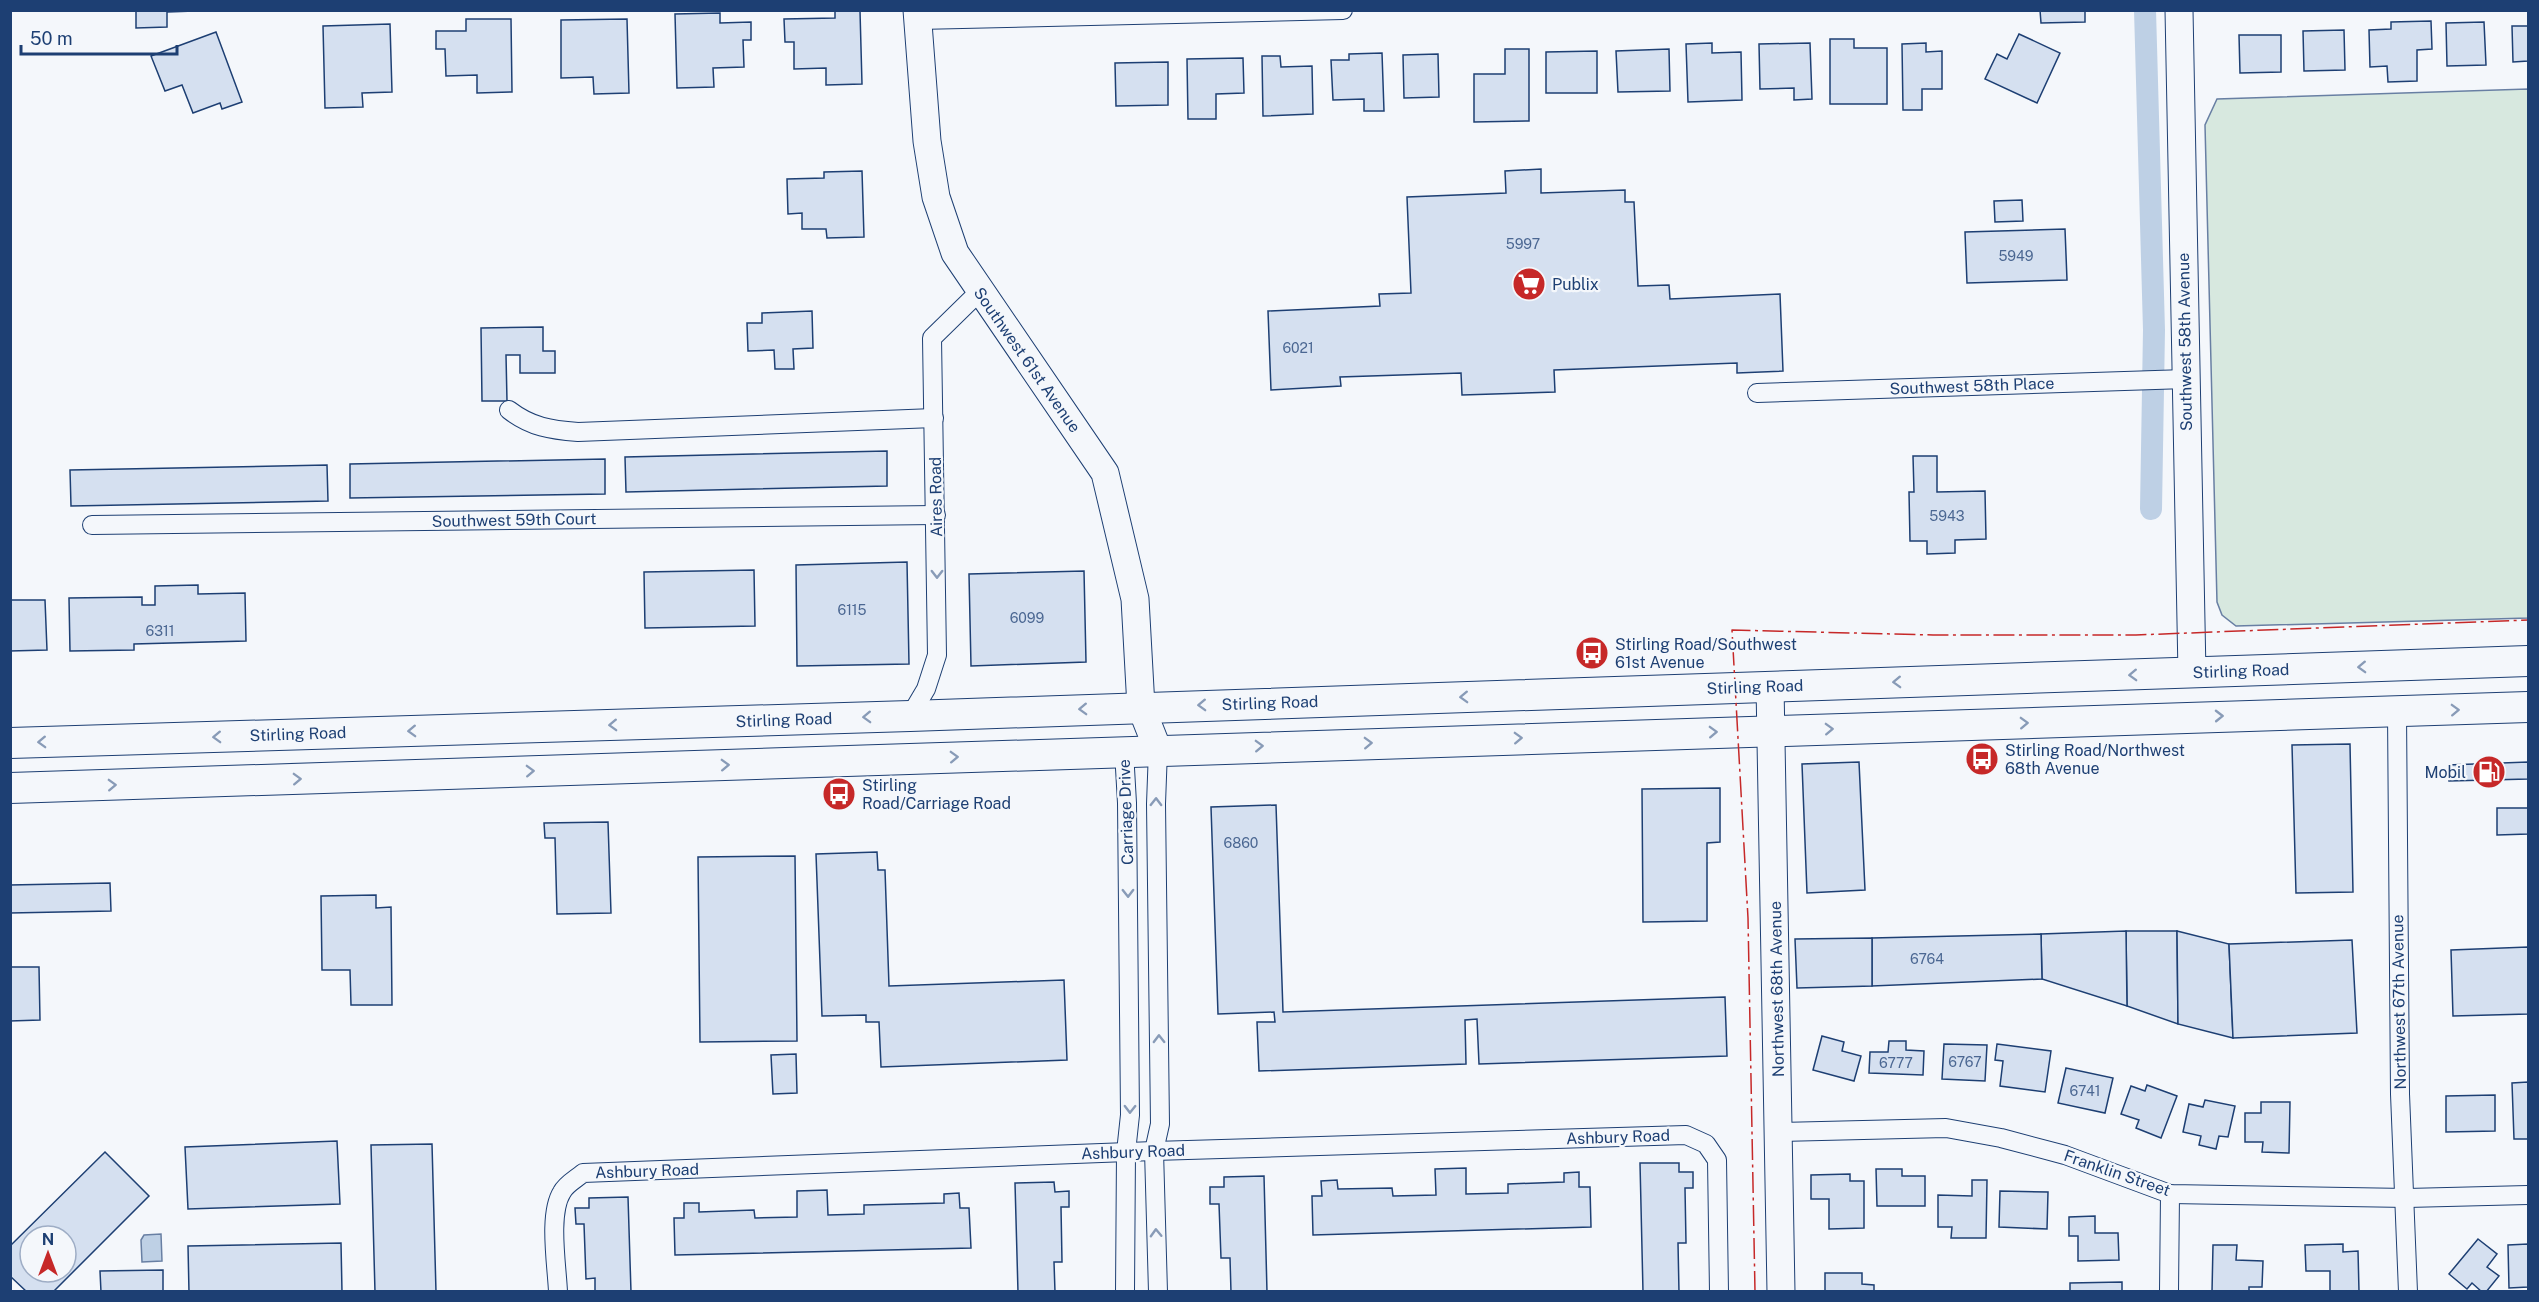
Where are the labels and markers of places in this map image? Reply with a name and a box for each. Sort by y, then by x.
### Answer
supermarket icon: Publix [1511,266,1547,302]
place label: Publix [1552,275,1599,294]
bus stop icon: Stirling Road/Southwest 61st Avenue [1574,635,1610,671]
place label: Stirling Road/Southwest 61st Avenue [1615,635,1797,672]
bus stop icon: Stirling Road/Northwest 68th Avenue [1964,741,2000,777]
place label: Stirling Road/Northwest 68th Avenue [2005,741,2185,778]
fuel station icon: Mobil [2471,754,2507,790]
place label: Mobil [2424,763,2466,782]
bus stop icon: Stirling Road/Carriage Road [821,776,857,812]
place label: Stirling Road/Carriage Road [862,776,1011,813]

